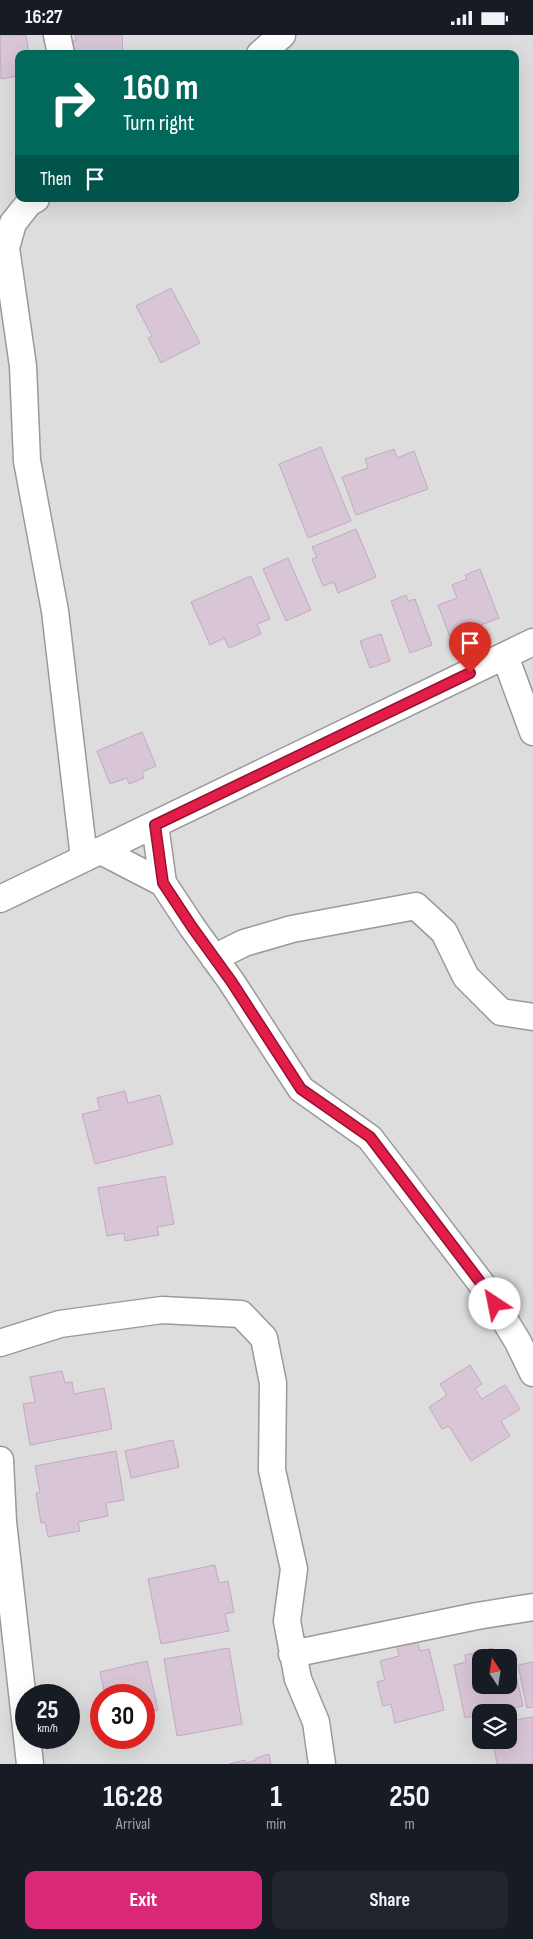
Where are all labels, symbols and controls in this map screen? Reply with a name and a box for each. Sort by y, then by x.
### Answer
text: 16:27 [25,6,62,29]
text: 160 m [123,67,199,110]
icon: right [40,70,105,135]
text: Turn right [123,110,194,137]
icon: arrive [81,165,109,193]
text: Then [40,168,71,191]
pin [449,622,491,673]
icon: arrive [456,629,484,657]
position arrow [468,1277,520,1329]
north arrow [472,1649,518,1694]
map controls [472,1649,517,1749]
speed limit sign: 30 [90,1684,155,1749]
text: 25 [37,1695,58,1726]
button: layers [472,1704,517,1749]
text: km/h [37,1721,58,1736]
text: 16:28 [103,1779,163,1815]
text: 1 [270,1779,282,1815]
text: 250 [389,1779,430,1815]
text: Arrival [116,1815,150,1834]
text: min [266,1815,286,1834]
text: m [404,1815,415,1834]
button: Exit [25,1871,262,1929]
button: Share [272,1871,508,1929]

